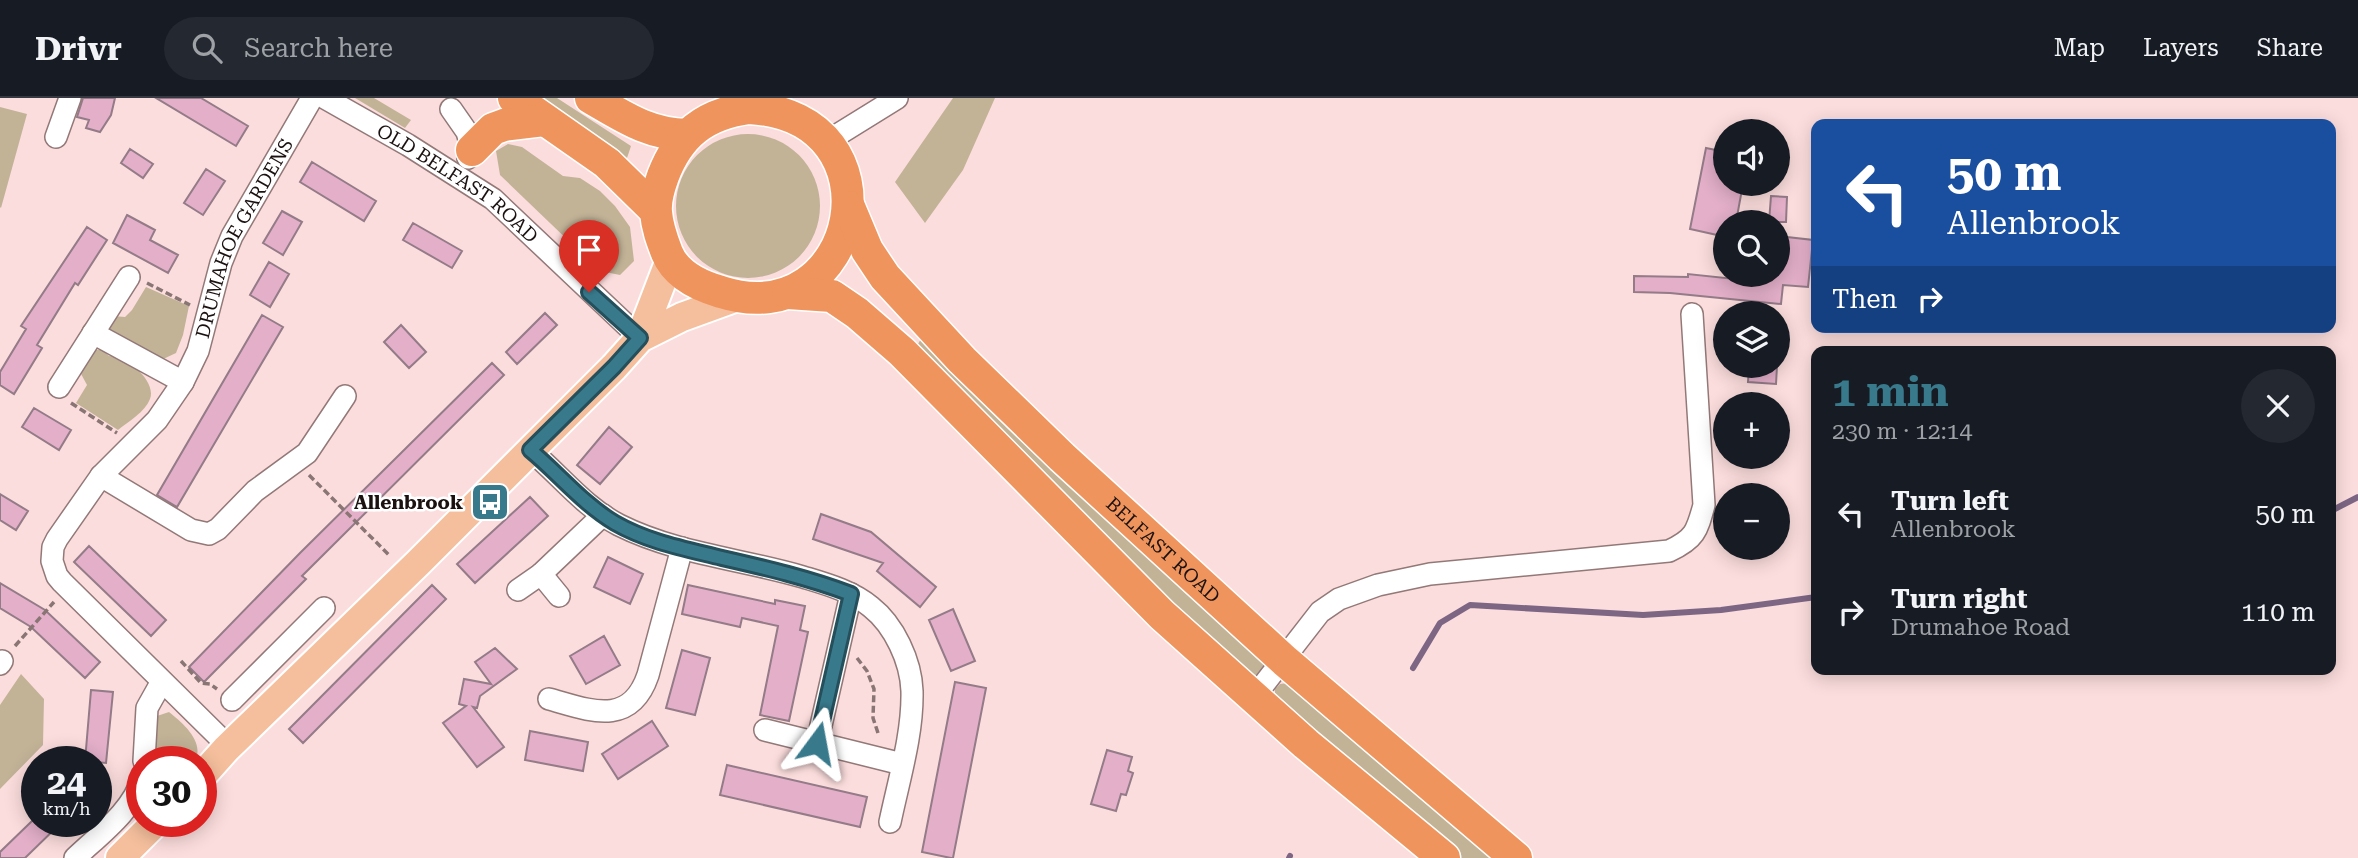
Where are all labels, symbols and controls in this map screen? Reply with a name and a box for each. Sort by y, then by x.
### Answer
search box [164,17,654,80]
text: Drivr [35,29,122,68]
icon: search [188,29,226,67]
text: Search here [244,33,393,63]
text: Map [2054,34,2105,62]
text: Layers [2143,34,2219,62]
text: Share [2257,34,2323,62]
street label: OLD BELFAST ROAD [373,118,543,247]
map controls [1713,119,1790,560]
button: sound [1713,119,1790,196]
street label: DRUMAHOE GARDENS [190,134,298,341]
text: 50 m [1947,145,2062,202]
icon: left [1832,147,1923,238]
text: Allenbrook [1947,204,2120,242]
button: search [1713,210,1790,287]
pin [559,220,619,292]
icon: arrive [570,231,608,269]
icon: right [1911,280,1949,318]
text: Then [1832,284,1897,314]
button: layers [1713,301,1790,378]
text: 1 min [1832,367,1949,416]
button: close [2241,369,2315,443]
button: + [1713,392,1790,469]
text: 230 m · 12:14 [1832,418,1972,445]
bus stop icon: Allenbrook [469,481,511,523]
button: − [1713,483,1790,560]
text: Turn left [1891,486,2009,516]
place label: Allenbrook [354,491,463,514]
street label: BELFAST ROAD [1102,492,1225,608]
icon: left [1832,495,1870,533]
text: 50 m [2256,499,2315,529]
text: Allenbrook [1891,516,2016,543]
text: Turn right [1891,584,2027,614]
icon: right [1832,593,1870,631]
text: 110 m [2241,597,2315,627]
text: Drumahoe Road [1891,614,2070,641]
position arrow [780,706,854,780]
speed limit sign: 30 [126,746,217,837]
text: 24 [47,762,86,803]
text: km/h [42,798,91,819]

